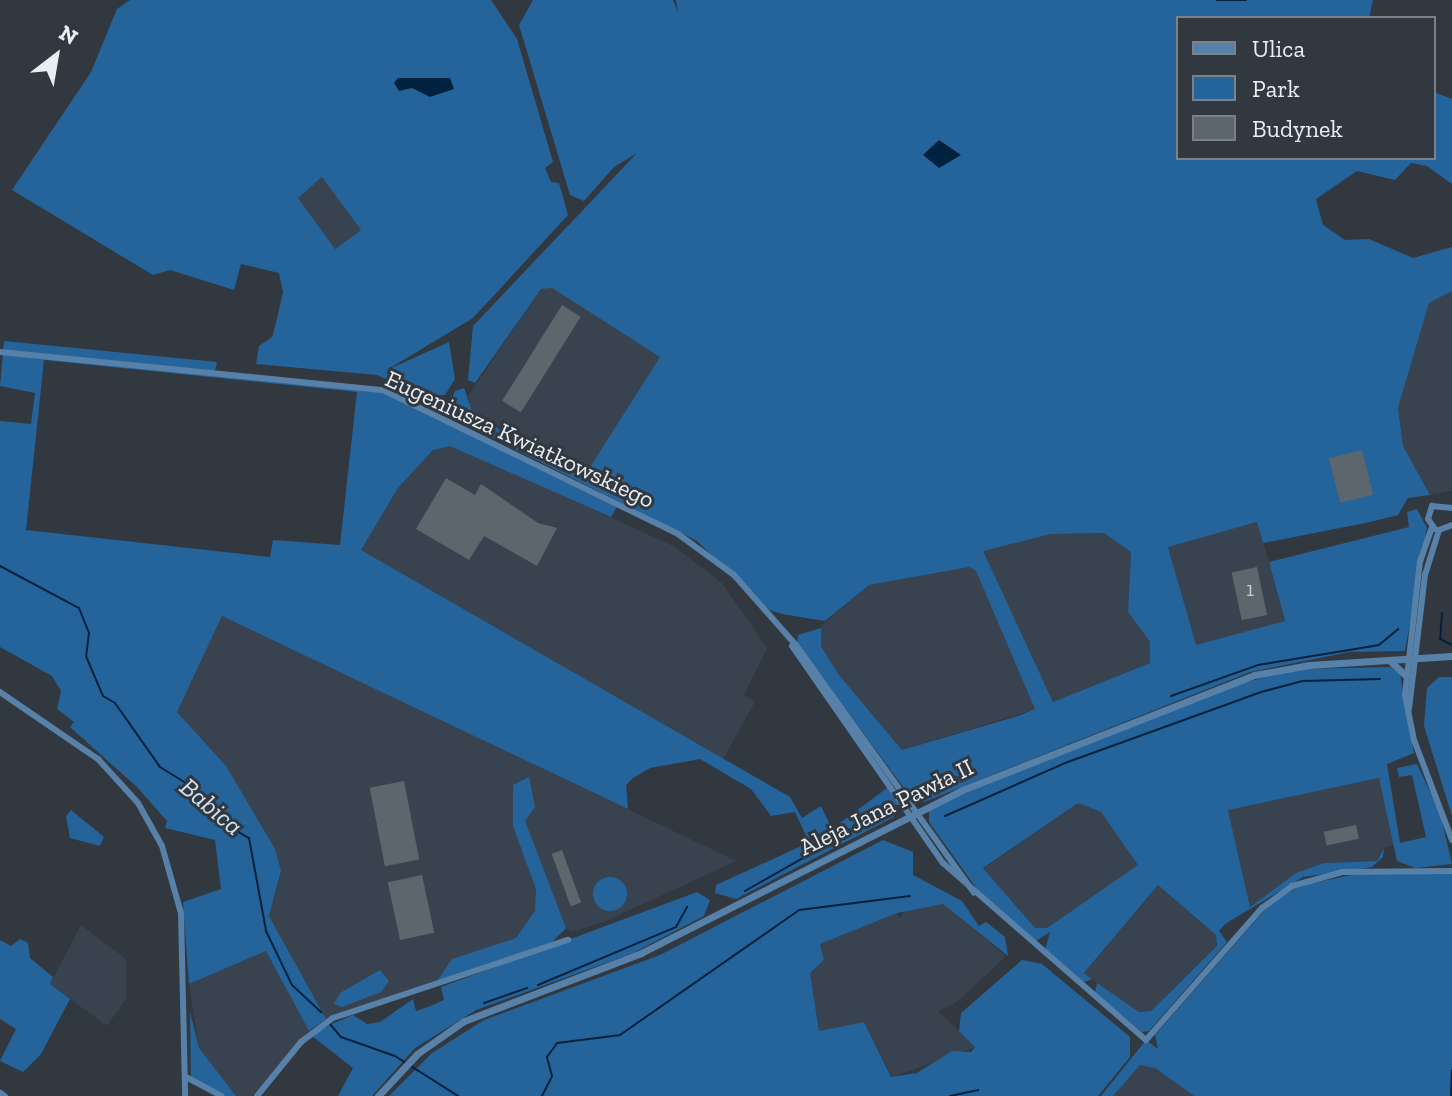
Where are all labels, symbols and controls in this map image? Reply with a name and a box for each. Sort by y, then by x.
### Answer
north arrow [16,16,96,96]
legend [1176,16,1436,160]
text: N [54,19,83,51]
text: Ulica [1252,34,1305,63]
text: Park [1252,74,1300,103]
text: Budynek [1252,114,1343,143]
street label: Eugeniusza Kwiatkowskiego [381,364,659,514]
house number: 1 [1246,577,1254,601]
street label: Aleja Jana Pawła II [794,752,978,862]
water label: Babica [173,772,249,842]

